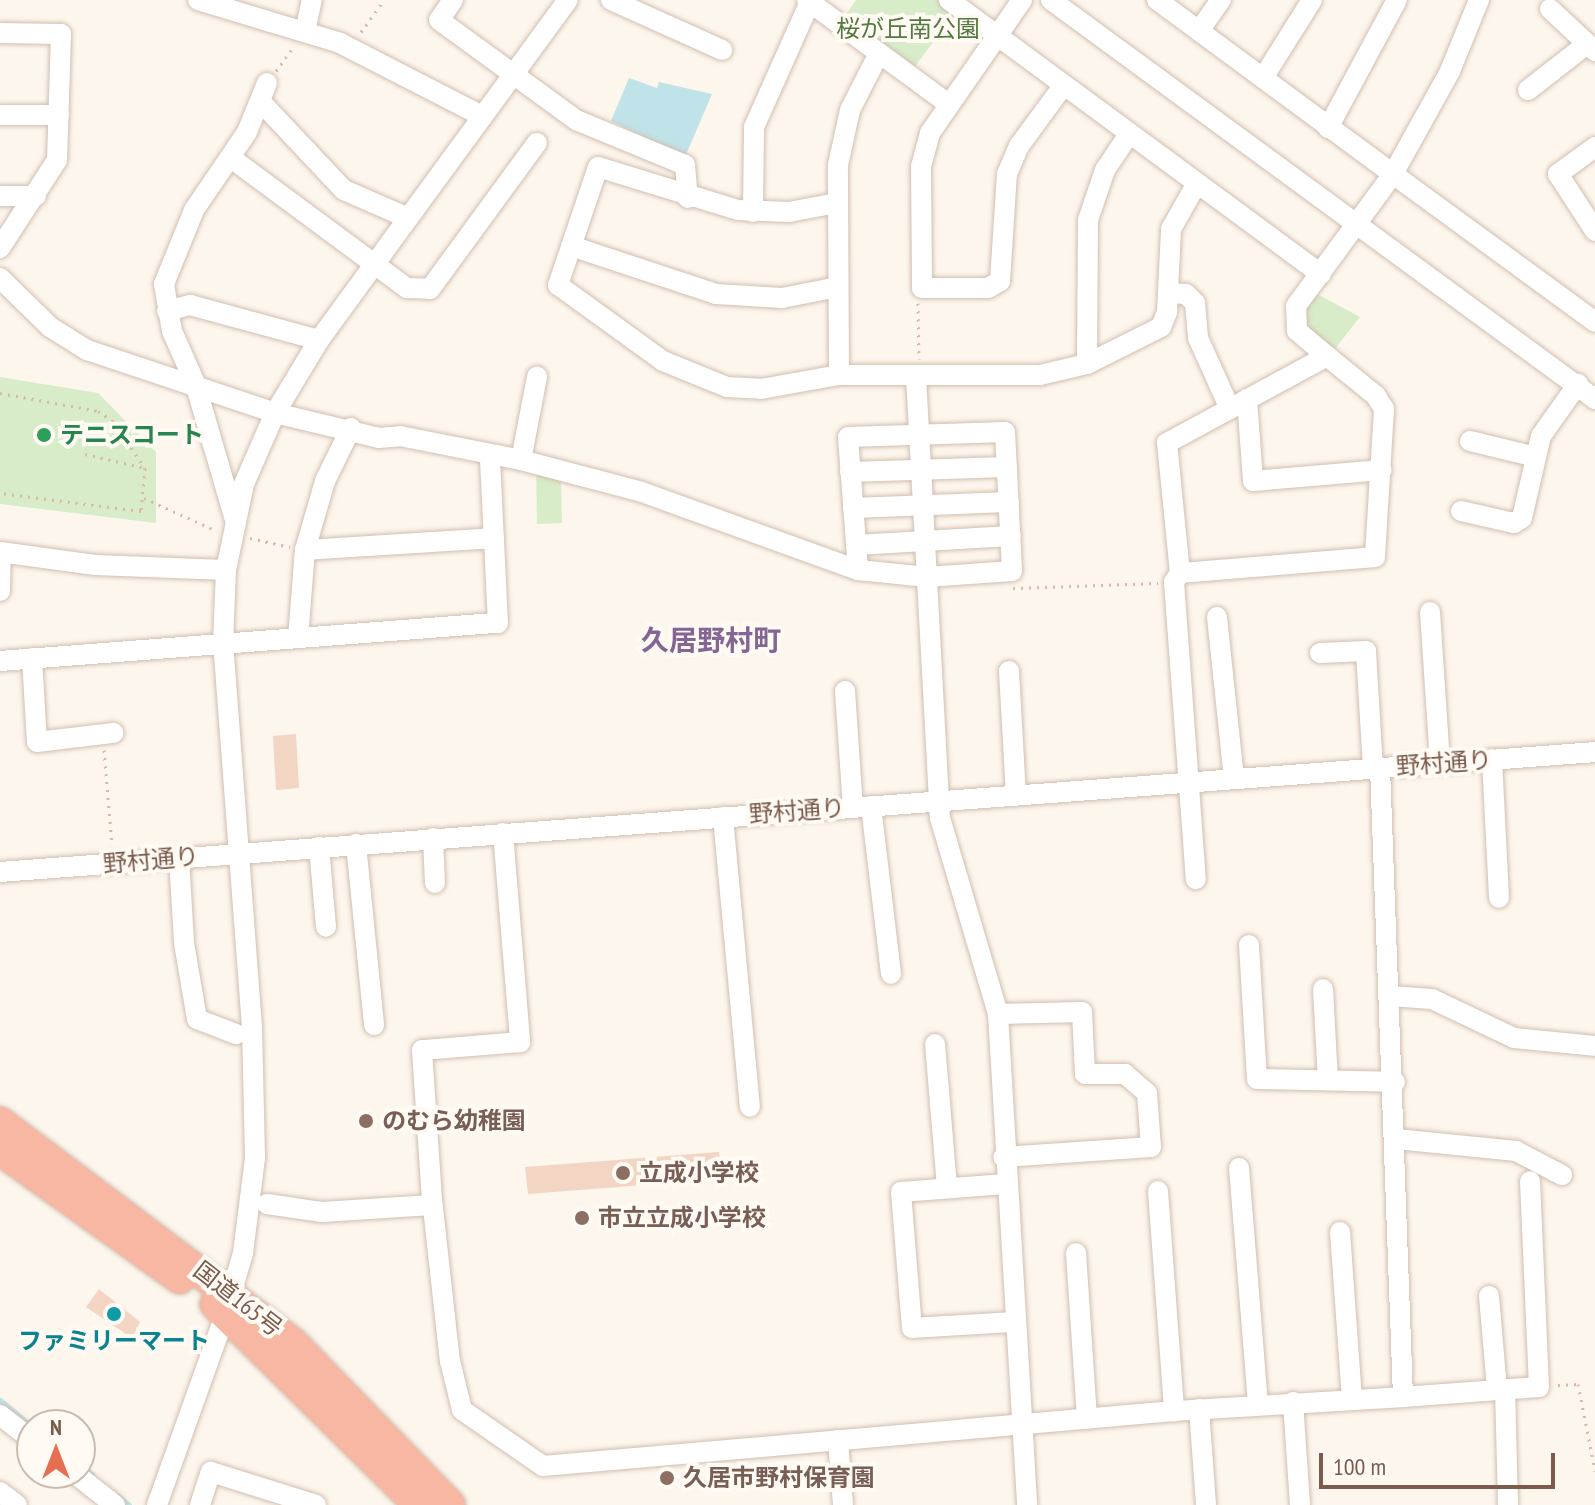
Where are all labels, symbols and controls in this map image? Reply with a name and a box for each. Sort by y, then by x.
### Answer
park label: 桜が丘南公園 [836,15,980,43]
place label: テニスコート [60,421,204,449]
marker: テニスコート [35,426,53,444]
district label: 久居野村町 [641,623,781,657]
street label: 野村通り [1395,745,1493,781]
street label: 野村通り [748,793,846,829]
street label: 野村通り [102,841,200,879]
place label: のむら幼稚園 [382,1107,526,1135]
marker: のむら幼稚園 [357,1112,375,1130]
place label: 立成小学校 [639,1159,759,1187]
marker: 立成小学校 [614,1164,632,1182]
place label: 市立立成小学校 [598,1204,766,1232]
marker: 市立立成小学校 [573,1209,591,1227]
street label: 国道165号 [188,1256,288,1342]
marker: ファミリーマート [105,1305,123,1323]
place label: ファミリーマート [18,1327,210,1355]
north arrow [16,1409,96,1489]
text: N [50,1413,62,1441]
scale bar [1323,1437,1559,1487]
text: 100 m [1333,1451,1386,1482]
place label: 久居市野村保育園 [683,1464,875,1492]
marker: 久居市野村保育園 [658,1469,676,1487]

